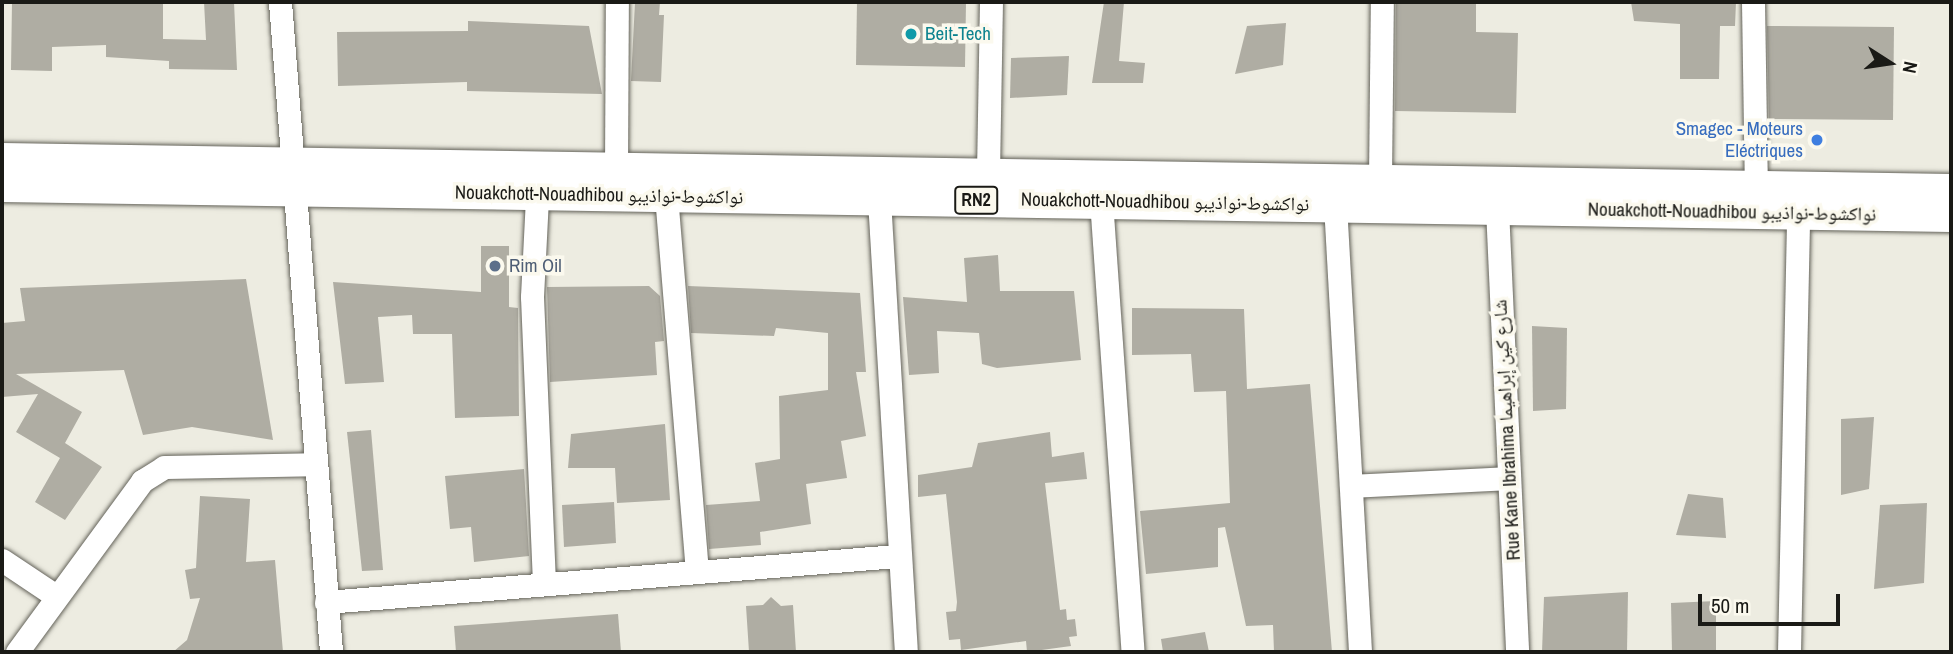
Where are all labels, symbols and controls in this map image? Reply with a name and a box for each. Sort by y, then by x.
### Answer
place label: Beit-Tech [925,23,991,45]
marker: Beit-Tech [903,26,919,42]
north arrow [1855,28,1925,98]
text: N [1897,59,1924,76]
place label: Smagec - Moteurs Eléctriques [1676,118,1803,162]
marker: Smagec - Moteurs Eléctriques [1809,132,1825,148]
street label: Nouakchott-Nouadhibou نواكشوط-نواذيبو [455,181,743,209]
road number: RN2 [953,186,999,215]
street label: Nouakchott-Nouadhibou نواكشوط-نواذيبو [1021,188,1309,216]
street label: Nouakchott-Nouadhibou نواكشوط-نواذيبو [1588,198,1876,226]
place label: Rim Oil [509,255,562,277]
marker: Rim Oil [487,258,503,274]
street label: Rue Kane Ibrahima شارع كين إبراهيما [1489,299,1525,561]
scale bar [1701,580,1843,624]
text: 50 m [1711,591,1749,620]

